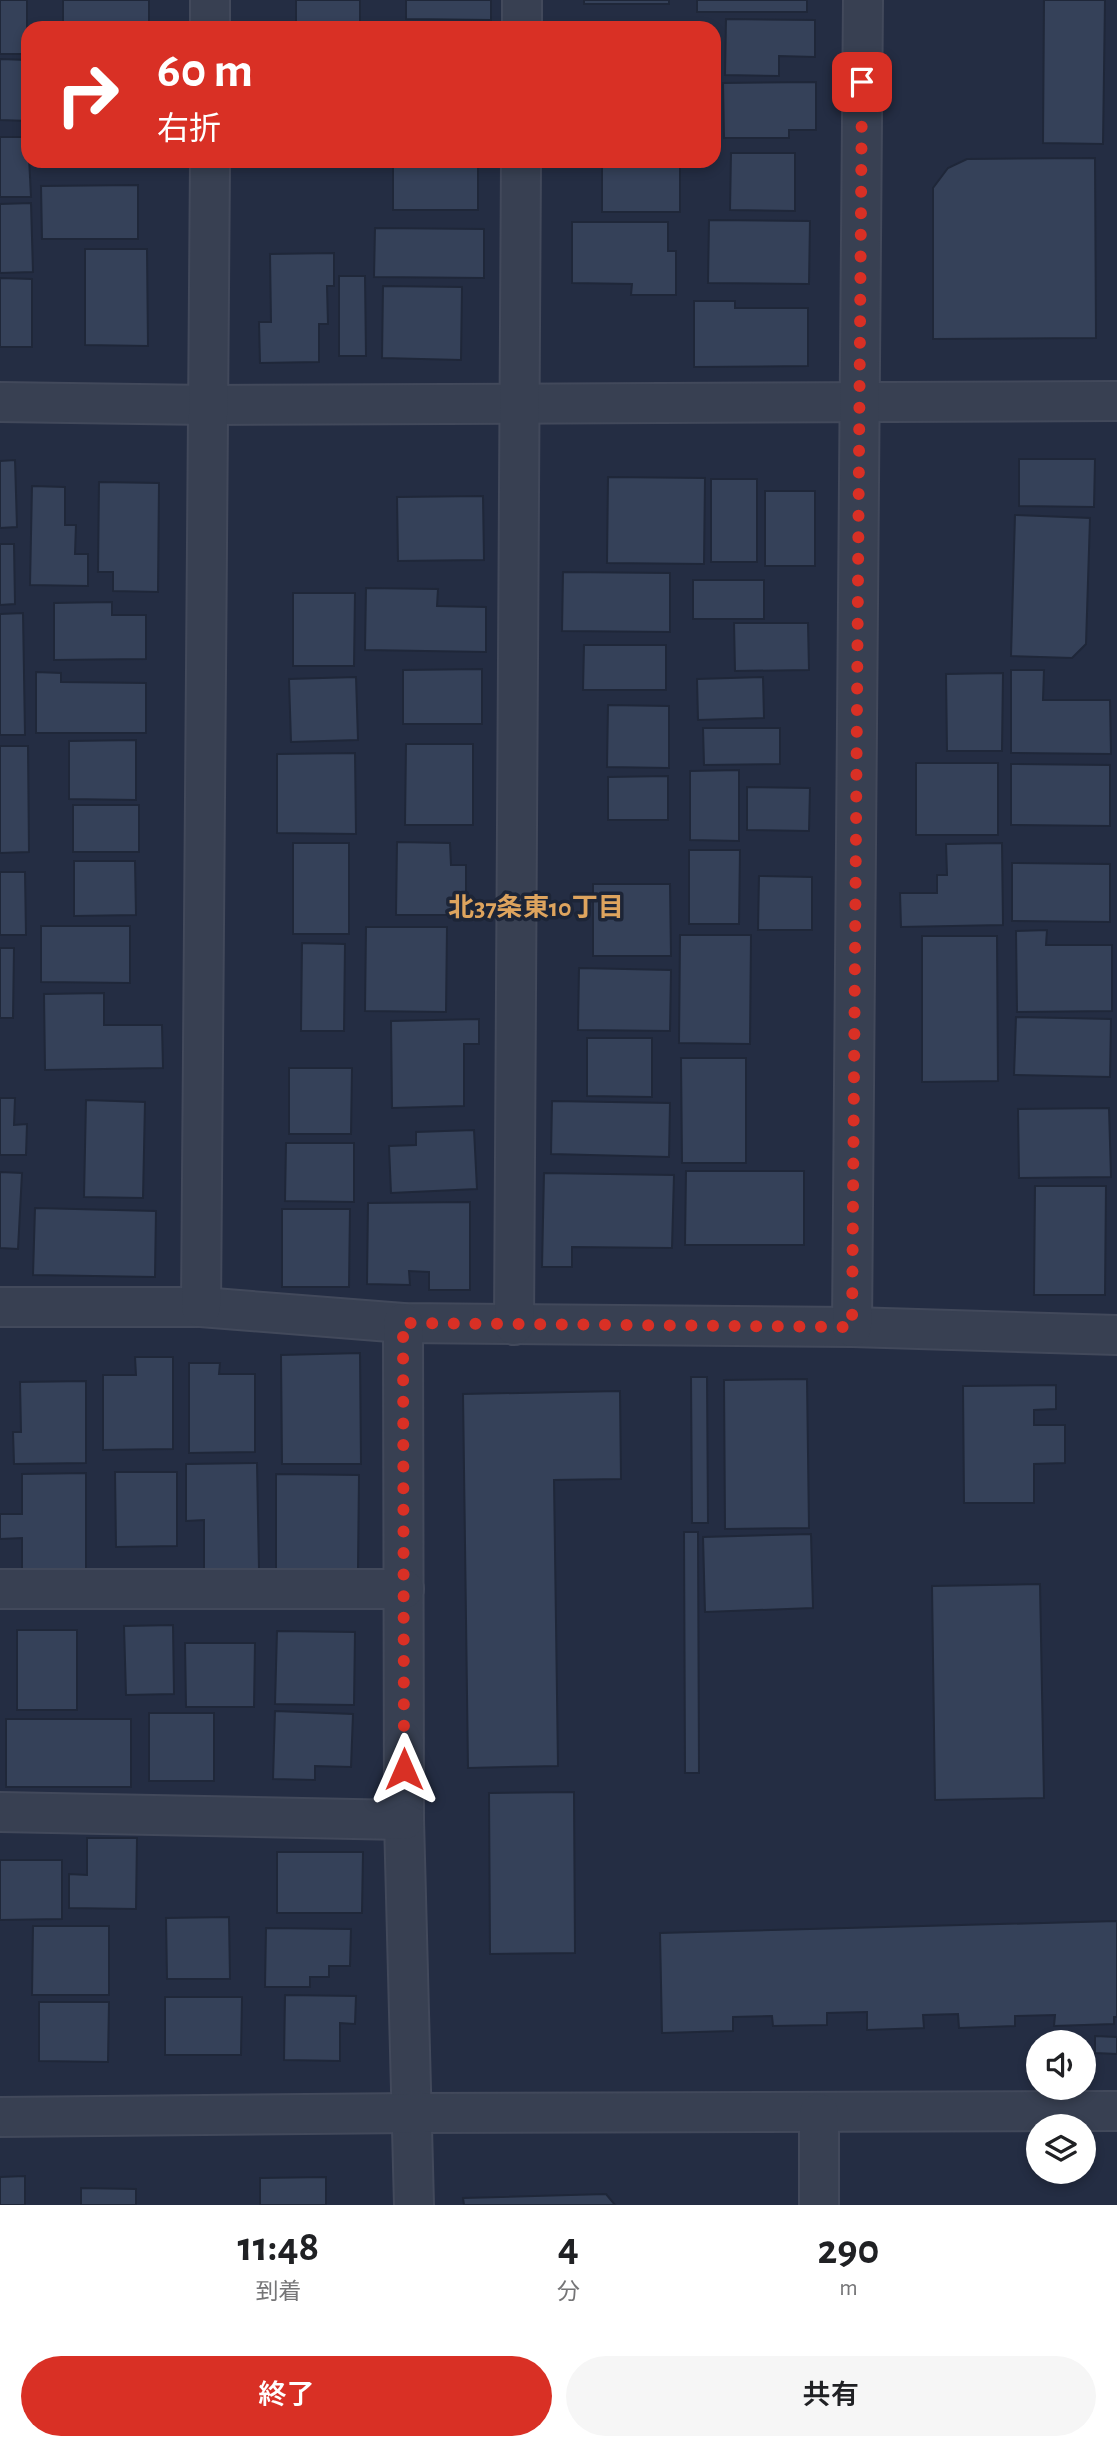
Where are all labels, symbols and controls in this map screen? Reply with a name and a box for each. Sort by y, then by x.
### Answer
text: 60 m [157,47,253,96]
icon: right [42,49,133,140]
pin [832,52,892,112]
icon: arrive [843,63,881,101]
text: 右折 [157,113,221,145]
district label: 北37条東10丁目 [448,893,624,921]
position arrow [367,1732,441,1806]
map controls [1026,2030,1096,2184]
button: sound [1026,2030,1096,2100]
button: layers [1026,2114,1096,2184]
text: 11:48 [238,2226,319,2268]
text: 4 [558,2226,579,2268]
text: 290 [817,2229,879,2271]
text: m [839,2277,858,2300]
text: 到着 [255,2281,301,2304]
text: 分 [557,2281,580,2304]
button: 終了 [21,2356,552,2436]
button: 共有 [566,2356,1096,2436]

